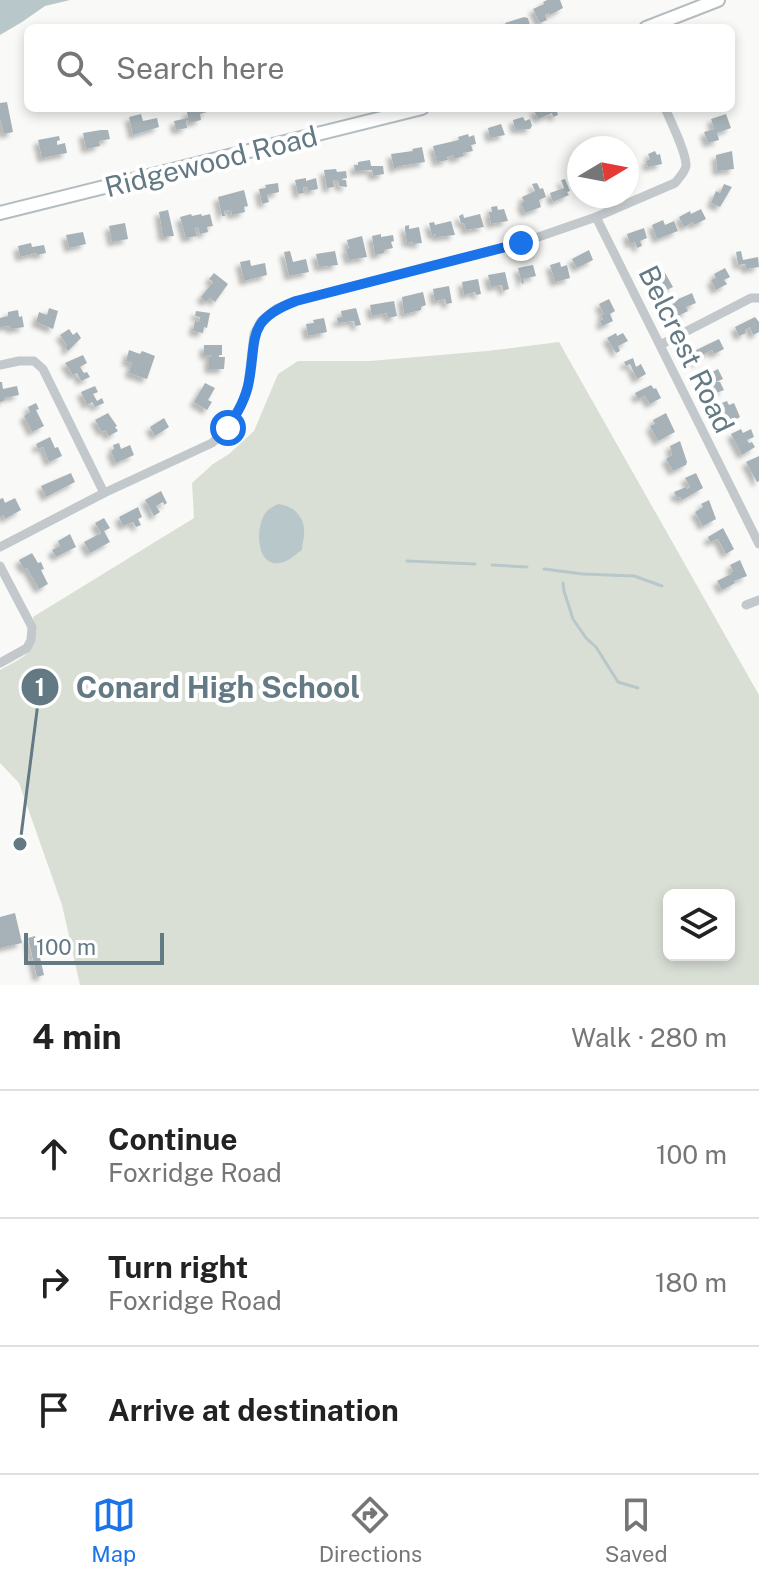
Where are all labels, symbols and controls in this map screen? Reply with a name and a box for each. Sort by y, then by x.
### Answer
search box [24,24,735,112]
icon: search [52,46,96,90]
text: Search here [116,50,284,86]
street label: Ridgewood Road [101,119,321,203]
north arrow [567,136,639,208]
route end [503,225,539,261]
street label: Belcrest Road [632,260,742,438]
route start [210,410,246,446]
callout: Conard High School [20,660,377,714]
text: Conard High School [76,669,360,705]
text: 1 [35,673,45,701]
map controls [663,889,735,961]
button: layers [663,889,735,961]
scale bar [24,929,164,965]
text: 100 m [36,934,96,960]
text: 4 min [32,1017,122,1057]
text: Walk · 280 m [571,1022,727,1053]
text: Continue [108,1121,238,1157]
icon: ahead [32,1132,76,1176]
text: 100 m [656,1139,727,1170]
text: Foxridge Road [108,1157,282,1188]
text: Turn right [108,1249,248,1285]
icon: right [32,1260,76,1304]
text: 180 m [655,1267,727,1298]
text: Foxridge Road [108,1285,282,1316]
icon: arrive [32,1388,76,1432]
text: Arrive at destination [108,1392,399,1428]
tab: Map [91,1493,136,1567]
tab: Directions [319,1493,422,1567]
tab: Saved [605,1493,668,1567]

